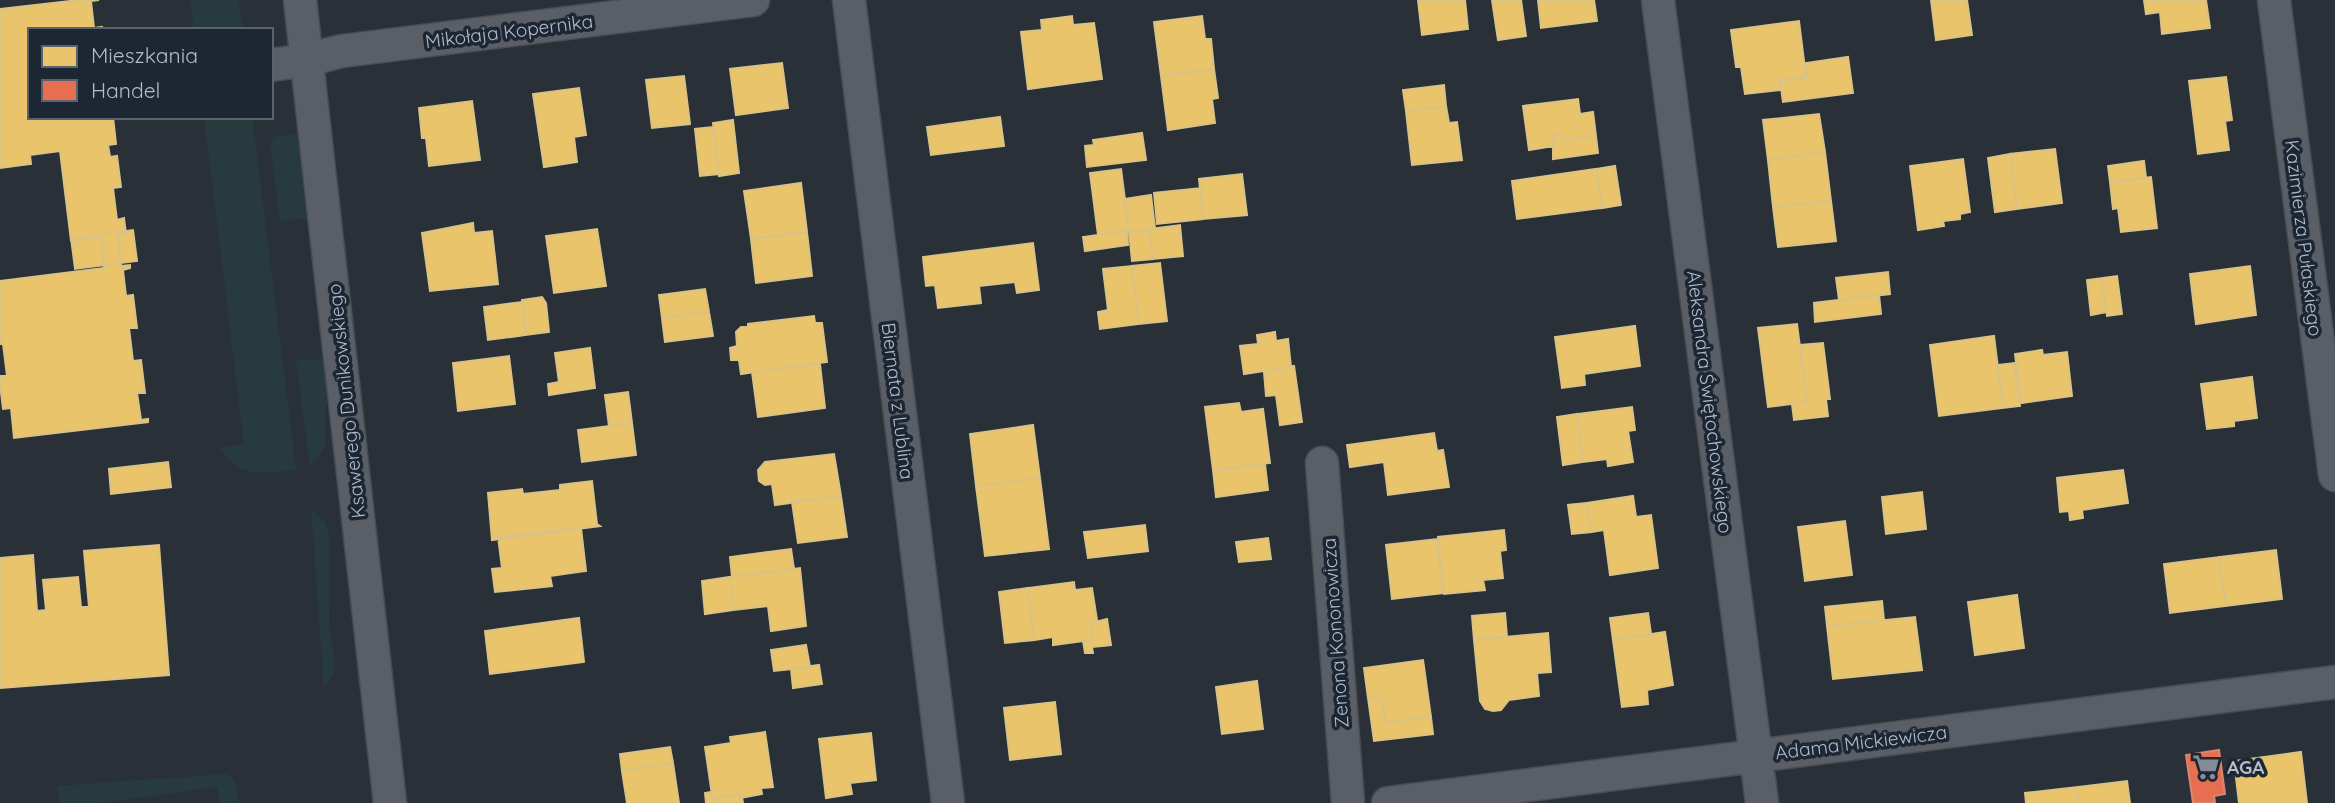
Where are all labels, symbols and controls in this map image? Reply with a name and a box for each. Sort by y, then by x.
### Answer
street label: Mikołaja Kopernika [424,9,594,53]
legend [28,28,273,119]
text: Mieszkania [91,42,198,68]
text: Handel [91,77,160,103]
street label: Kazimierza Pułaskiego [2280,139,2328,337]
street label: Aleksandra Świętochowskiego [1682,269,1738,535]
street label: Ksawerego Dunikowskiego [322,283,370,519]
street label: Biernata z Lublina [876,321,920,481]
street label: Zenona Kononowicza [1316,537,1354,729]
street label: Adama Mickiewicza [1774,720,1948,764]
supermarket icon: AGA [2191,752,2221,782]
place label: AGA [2227,755,2264,779]

